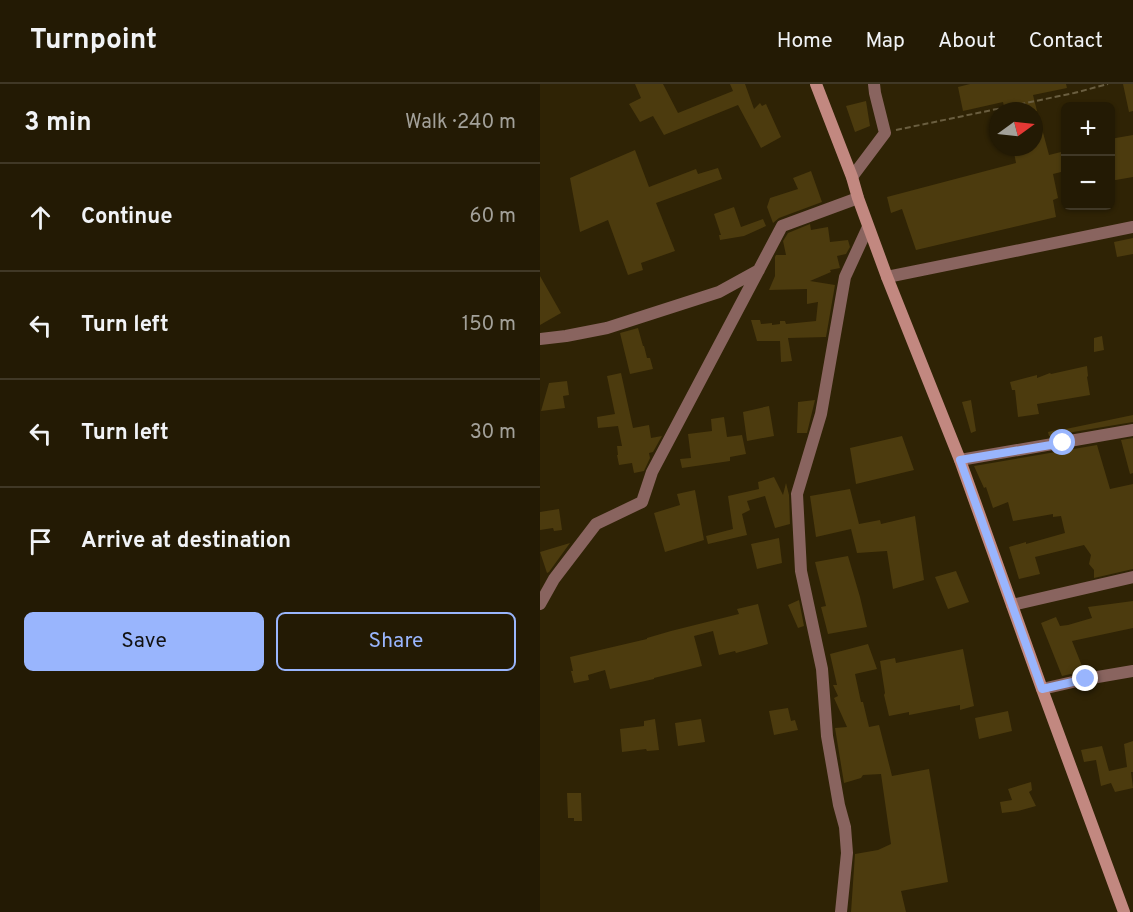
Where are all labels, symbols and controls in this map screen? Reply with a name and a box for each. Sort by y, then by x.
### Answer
text: Turnpoint [30,23,157,59]
text: Home [777,28,833,55]
text: Map [866,28,905,55]
text: About [938,28,996,55]
text: Contact [1029,28,1103,55]
north arrow [989,102,1043,156]
map controls [1061,102,1115,210]
button: + [1061,102,1115,156]
text: 3 min [24,107,92,140]
text: Walk · 240 m [405,110,516,136]
button: − [1061,156,1115,210]
icon: ahead [24,201,57,234]
text: Continue [81,204,172,231]
text: 60 m [470,204,516,230]
icon: left [24,309,57,342]
text: Turn left [81,312,169,339]
text: 150 m [462,312,516,338]
icon: left [24,417,57,450]
text: Turn left [81,420,169,447]
text: 30 m [470,420,516,446]
route start [1049,429,1075,455]
icon: arrive [24,525,57,558]
text: Arrive at destination [81,528,291,555]
button: Save [24,612,264,671]
button: Share [276,612,516,671]
route end [1072,665,1098,691]

